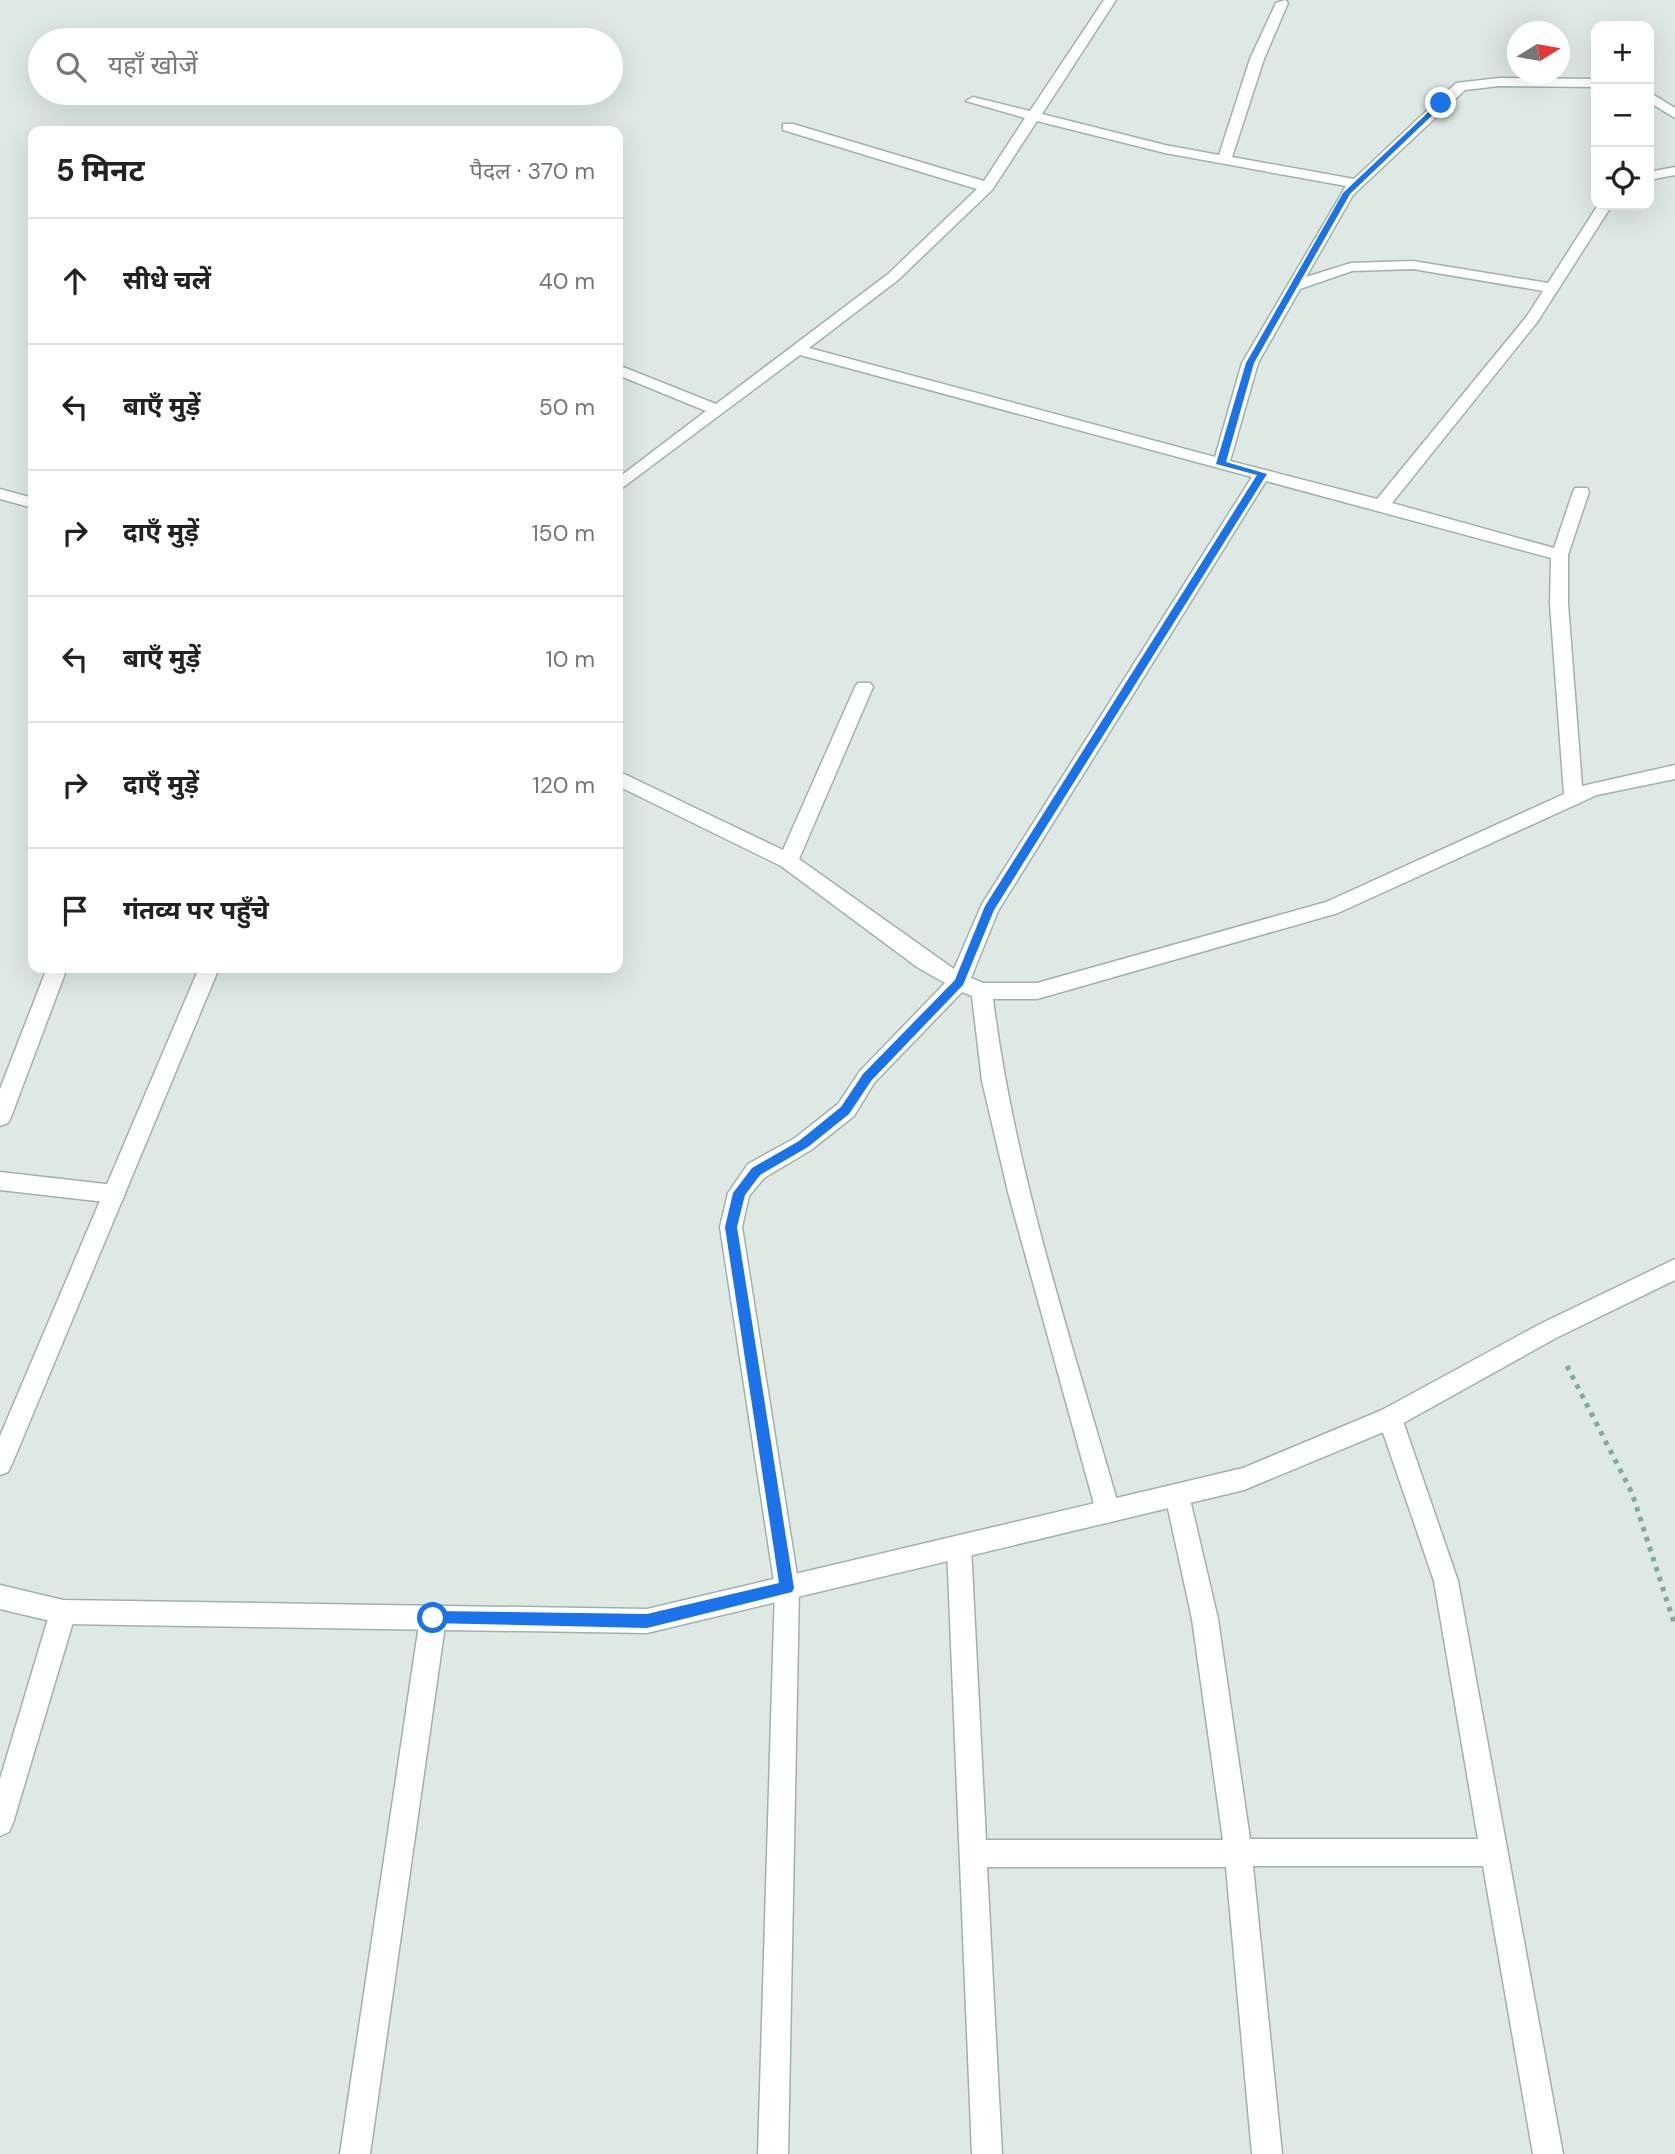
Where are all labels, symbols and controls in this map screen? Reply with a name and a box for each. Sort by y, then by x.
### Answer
north arrow [1507,21,1570,84]
map controls [1591,21,1654,210]
button: + [1591,21,1654,84]
search box [28,28,623,105]
icon: search [52,48,90,86]
text: यहाँ खोजें [108,48,198,82]
button: − [1591,84,1654,147]
route end [1425,87,1456,118]
button: locate [1591,147,1654,210]
text: 5 मिनट [56,151,145,190]
text: पैदल · 370 m [470,156,595,186]
icon: ahead [56,262,94,300]
text: सीधे चलें [123,263,211,297]
text: 40 m [539,266,595,296]
icon: left [56,388,94,426]
text: बाएँ मुड़ें [123,389,200,423]
text: 50 m [539,392,595,422]
icon: right [56,514,94,552]
text: दाएँ मुड़ें [123,515,199,549]
text: 150 m [531,518,595,548]
icon: left [56,640,94,678]
text: बाएँ मुड़ें [123,641,200,675]
text: 10 m [545,644,595,674]
icon: right [56,766,94,804]
text: दाएँ मुड़ें [123,767,199,801]
text: 120 m [532,770,595,800]
icon: arrive [56,892,94,930]
text: गंतव्य पर पहुँचे [123,893,269,927]
route start [417,1602,448,1633]

